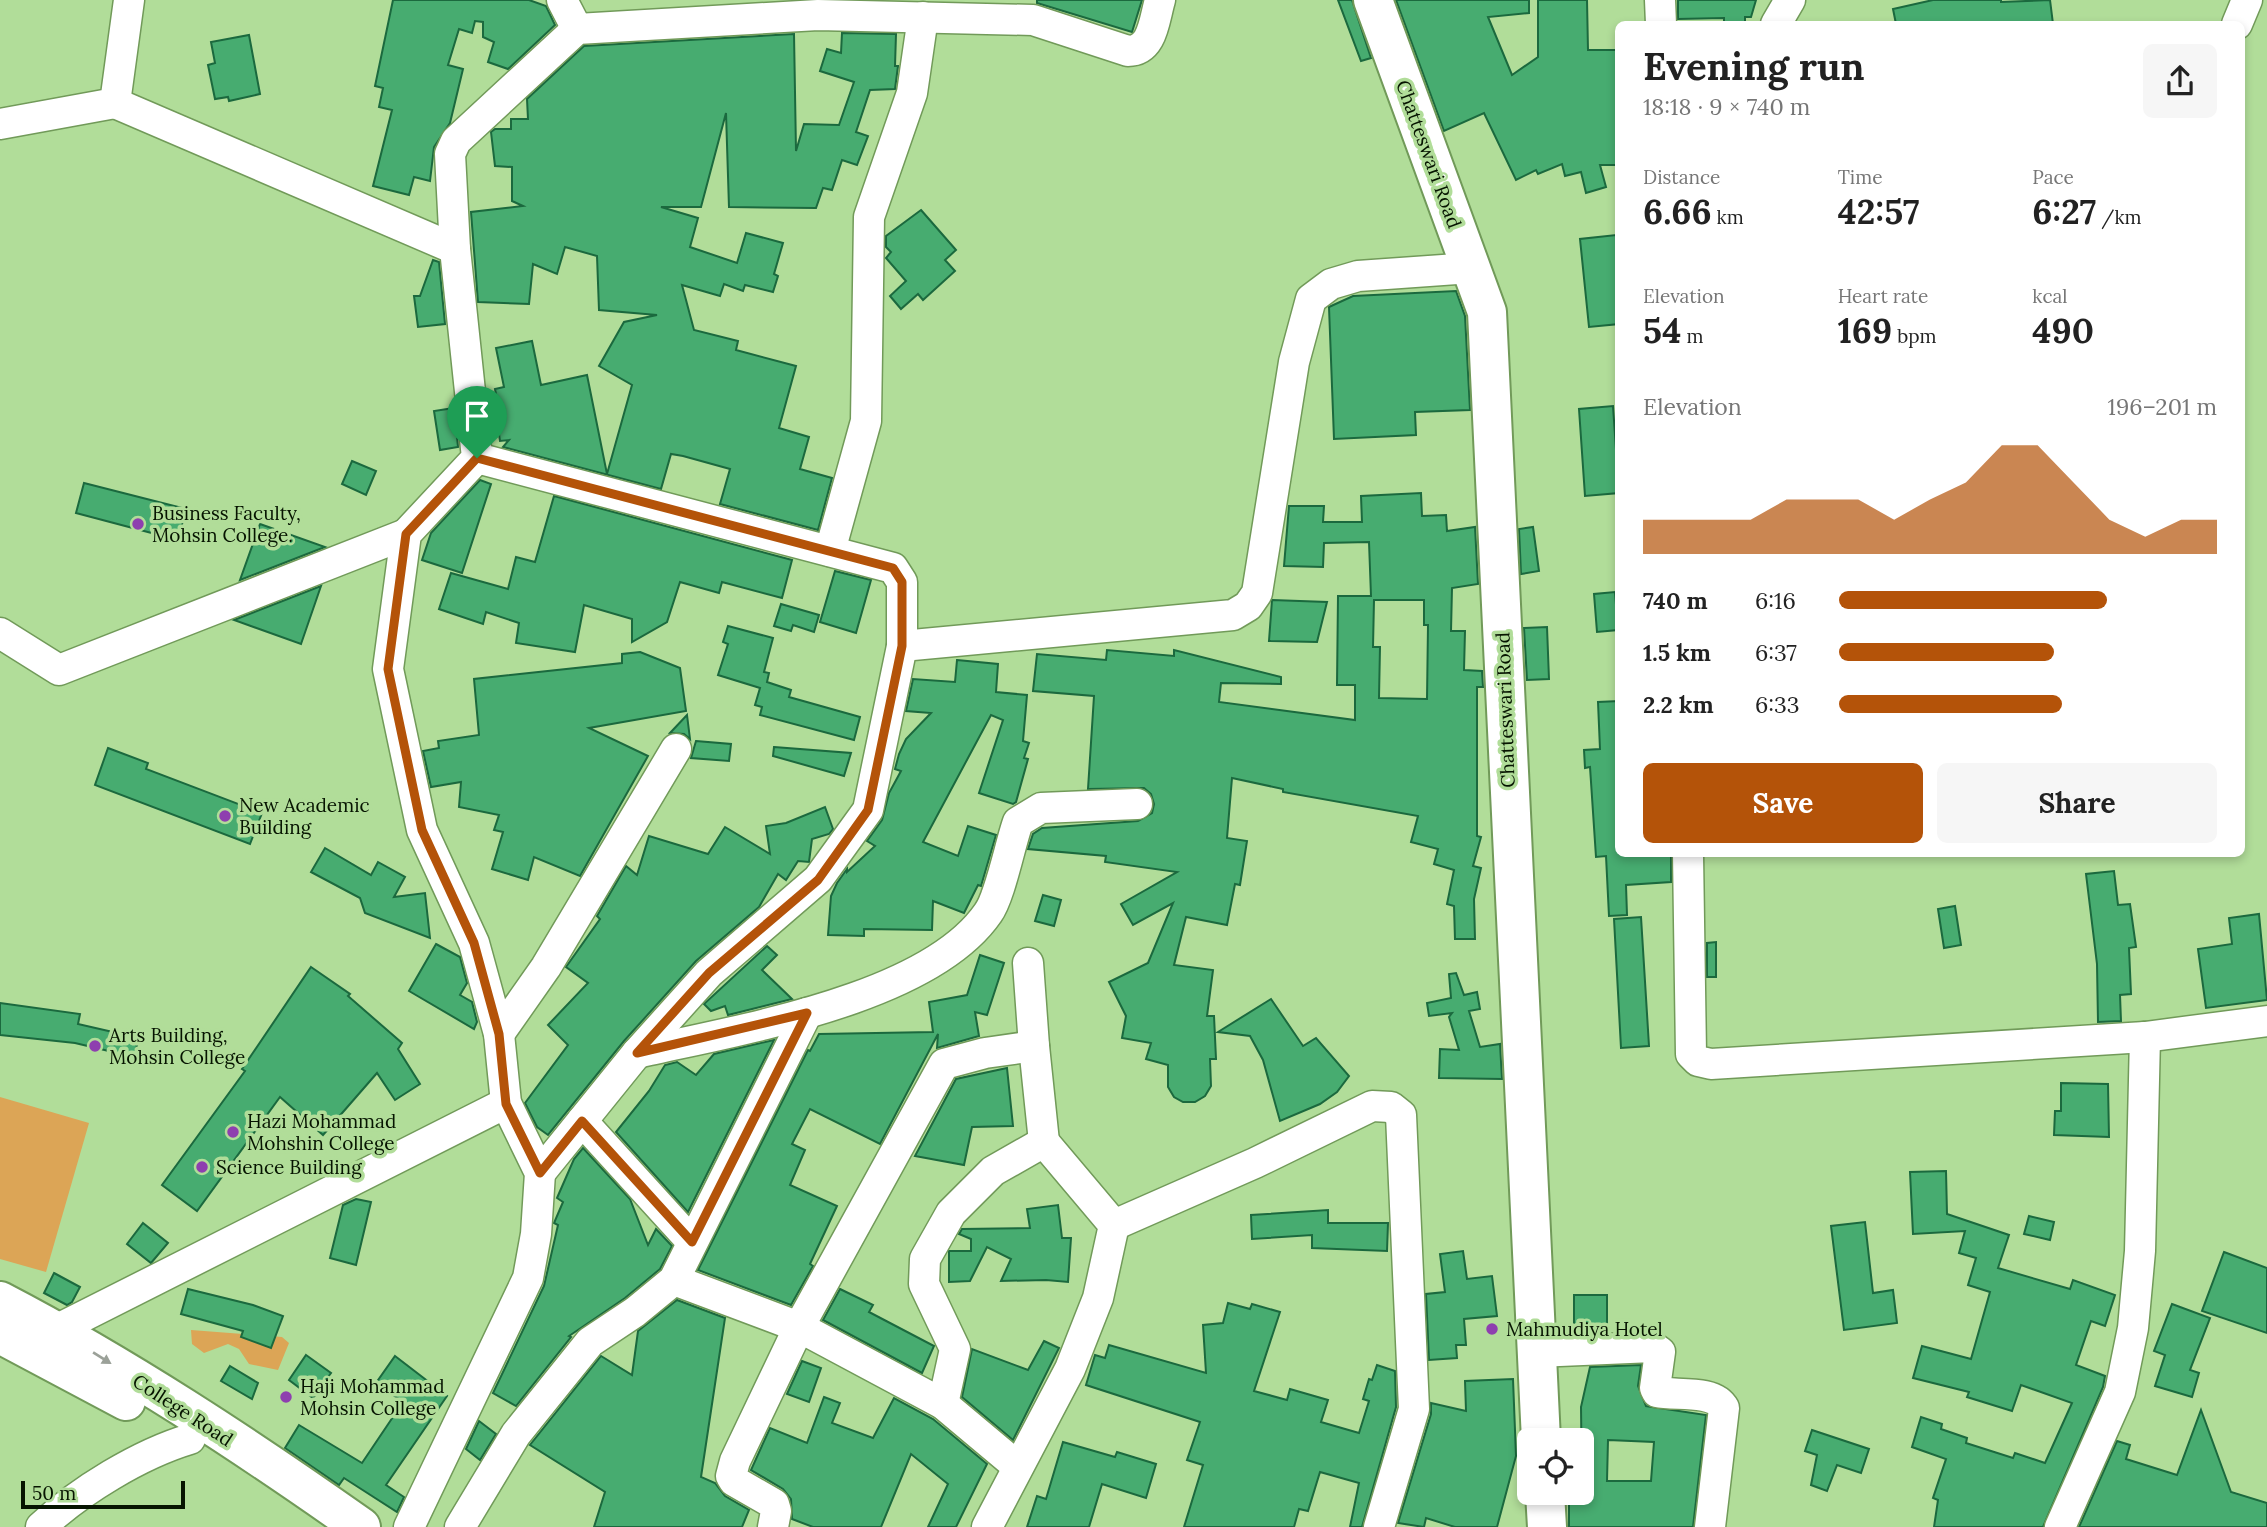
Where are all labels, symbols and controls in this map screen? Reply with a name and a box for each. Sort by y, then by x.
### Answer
text: Evening run [1643,42,1865,90]
button: share [2143,44,2217,118]
street label: Chatteswari Road [1391,77,1467,231]
text: 18:18 · 9 × 740 m [1643,92,1810,121]
text: Distance [1643,165,1720,189]
text: Time [1838,165,1882,189]
text: Pace [2032,165,2074,189]
text: 6.66 [1643,189,1712,234]
text: 42:57 [1838,189,1920,234]
text: 6:27 [2032,189,2096,234]
text: km [1712,205,1744,229]
text: /km [2096,205,2142,229]
text: Elevation [1643,284,1725,308]
text: Heart rate [1838,284,1928,308]
text: kcal [2032,284,2067,308]
text: 54 [1643,308,1681,353]
text: 169 [1838,308,1892,353]
text: 490 [2032,308,2094,353]
text: m [1681,324,1703,348]
text: bpm [1892,324,1937,348]
pin [447,386,507,458]
text: Elevation [1643,392,1742,421]
text: 196–201 m [2108,392,2217,421]
icon: arrive [458,397,496,435]
place label: Business Faculty, Mohsin College. [152,501,301,547]
marker: Business Faculty, Mohsin College. [130,516,146,532]
text: 740 m [1643,586,1708,615]
text: 6:16 [1755,586,1796,615]
street label: Chatteswari Road [1490,632,1520,788]
text: 1.5 km [1643,638,1711,667]
text: 6:37 [1755,638,1797,667]
text: 2.2 km [1643,690,1714,719]
text: 6:33 [1755,690,1800,719]
button: Save [1643,763,1923,843]
button: Share [1937,763,2217,843]
place label: New Academic Building [239,793,370,839]
marker: New Academic Building [217,808,233,824]
place label: Arts Building, Mohsin College [108,1023,245,1069]
marker: Arts Building, Mohsin College [87,1038,103,1054]
place label: Hazi Mohammad Mohshin College [247,1109,396,1155]
marker: Hazi Mohammad Mohshin College [225,1124,241,1140]
place label: Science Building [216,1155,362,1179]
marker: Science Building [194,1159,210,1175]
place label: Mahmudiya Hotel [1506,1317,1663,1341]
marker: Mahmudiya Hotel [1484,1321,1500,1337]
one-way arrow [92,1352,112,1365]
street label: College Road [128,1369,238,1451]
place label: Haji Mohammad Mohsin College [300,1374,445,1420]
marker: Haji Mohammad Mohsin College [278,1389,294,1405]
map controls [1517,1428,1594,1505]
button: locate [1517,1428,1594,1505]
scale bar [21,1478,186,1510]
text: 50 m [32,1481,76,1505]

